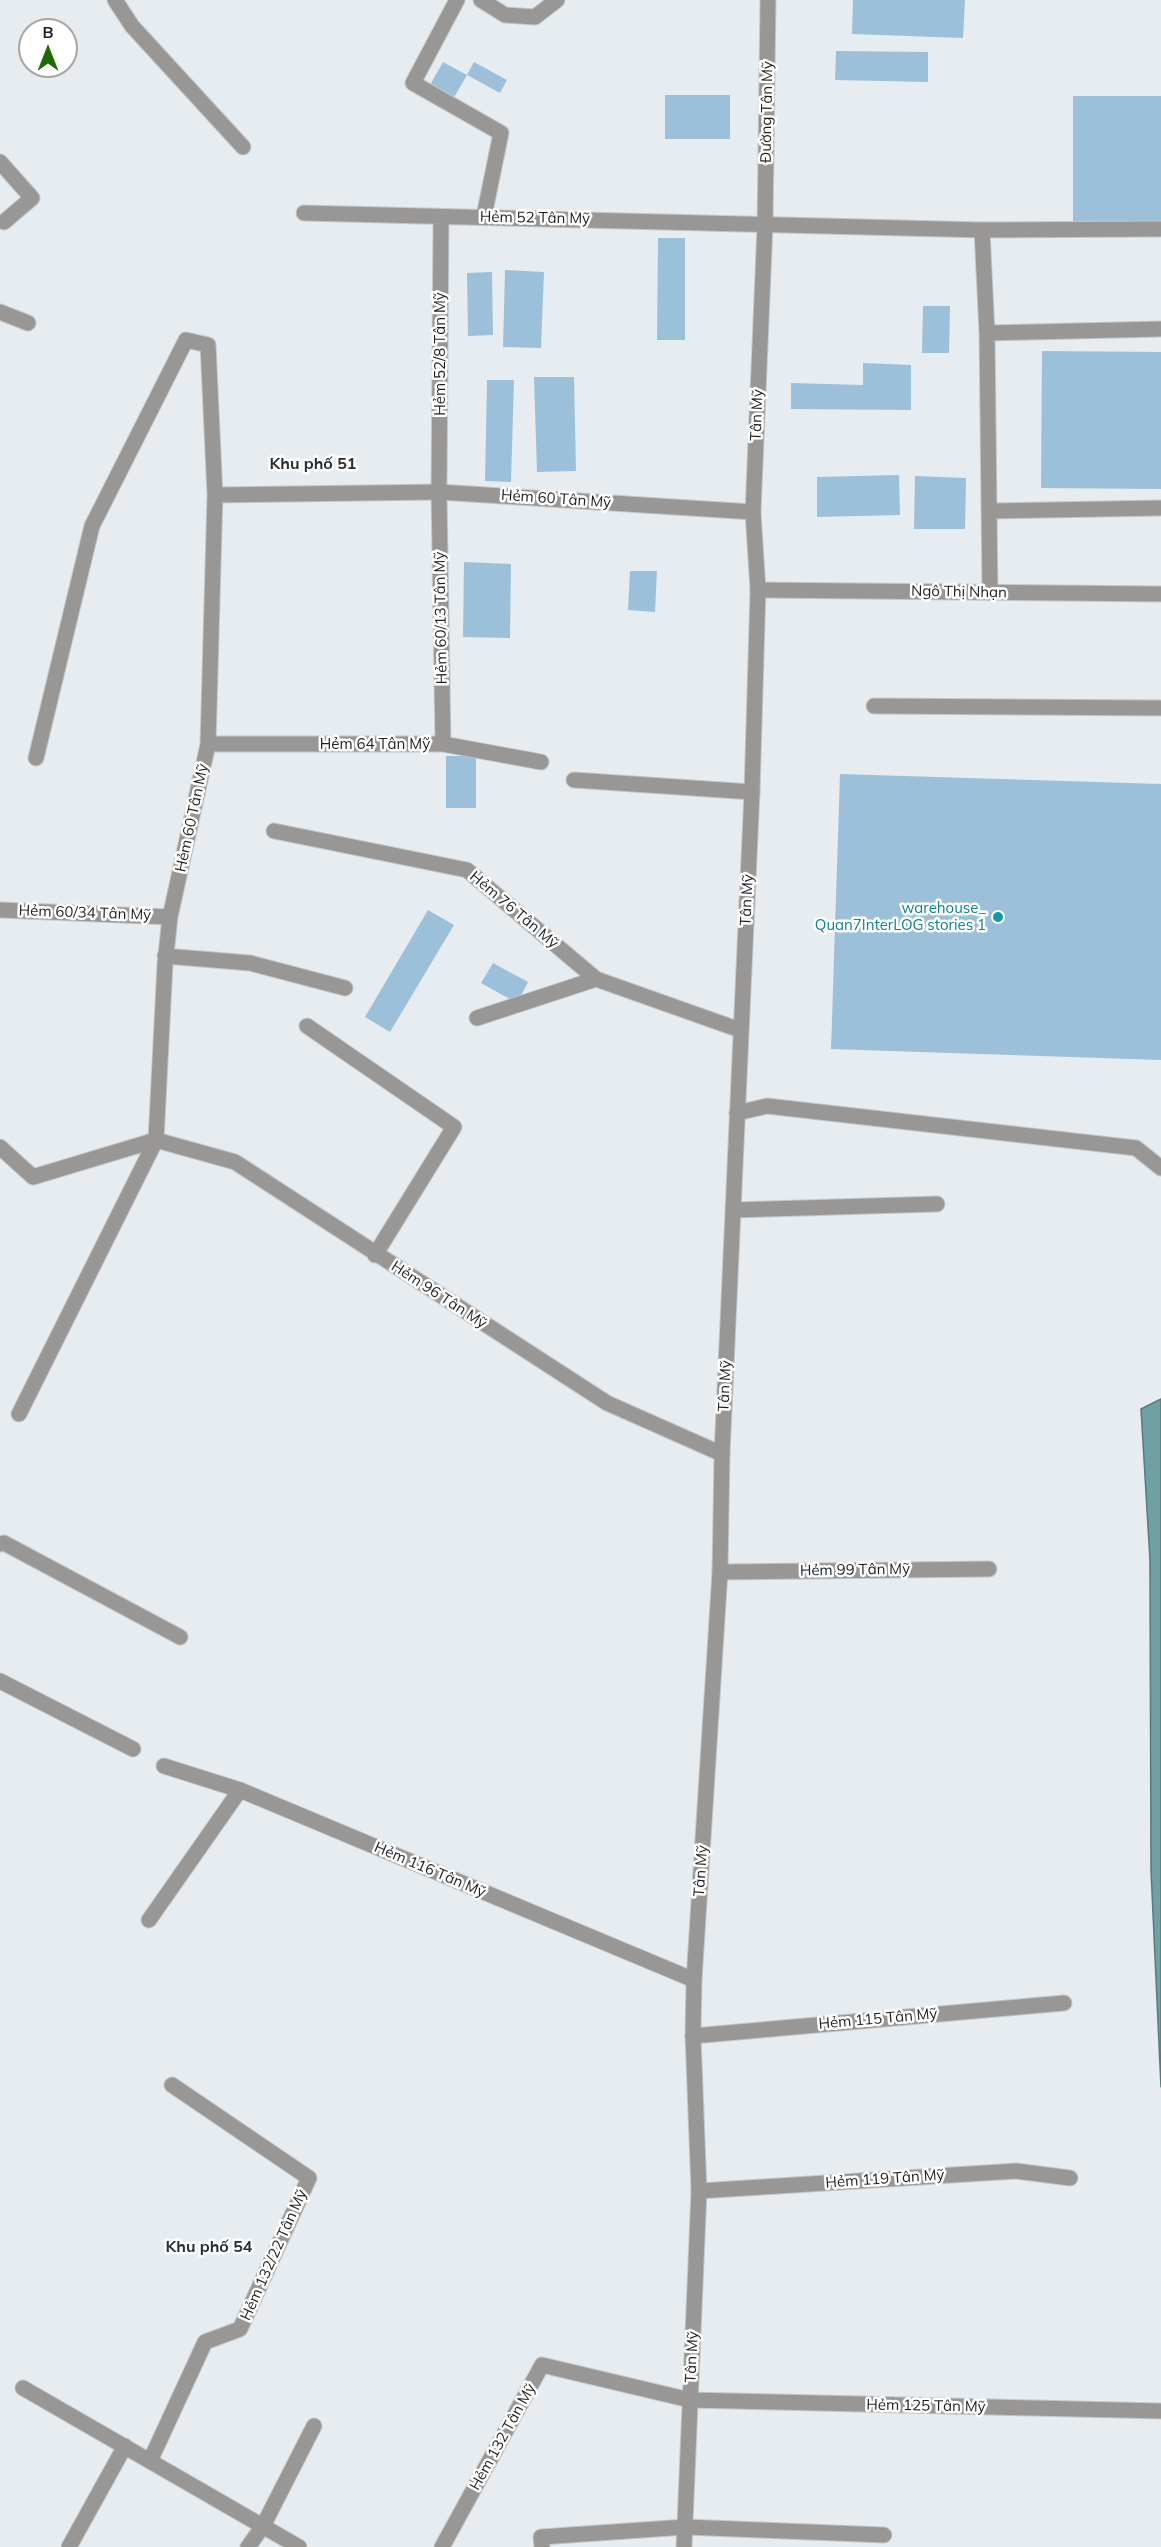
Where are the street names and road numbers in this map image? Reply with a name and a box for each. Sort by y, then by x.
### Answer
street label: Đường Tân Mỹ [757,61,777,163]
street label: Hẻm 52 Tân Mỹ [480,208,590,228]
street label: Hẻm 52/8 Tân Mỹ [431,292,449,416]
street label: Tân Mỹ [747,389,767,441]
street label: Hẻm 60 Tân Mỹ [500,486,612,512]
street label: Hẻm 60/13 Tân Mỹ [431,552,451,684]
street label: Ngô Thị Nhạn [911,582,1007,602]
street label: Hẻm 64 Tân Mỹ [320,735,430,753]
street label: Hẻm 60 Tân Mỹ [172,762,212,874]
street label: Hẻm 76 Tân Mỹ [466,868,562,952]
street label: Tân Mỹ [737,874,757,926]
street label: Hẻm 60/34 Tân Mỹ [18,902,152,924]
street label: Hẻm 96 Tân Mỹ [388,1257,490,1333]
street label: Tân Mỹ [715,1360,735,1412]
street label: Hẻm 99 Tân Mỹ [800,1560,910,1580]
street label: Hẻm 116 Tân Mỹ [372,1838,488,1902]
street label: Tân Mỹ [690,1845,712,1897]
street label: Hẻm 115 Tân Mỹ [818,2005,938,2033]
street label: Hẻm 119 Tân Mỹ [825,2166,945,2192]
street label: Hẻm 132/22 Tân Mỹ [237,2187,311,2323]
street label: Tân Mỹ [682,2331,702,2383]
street label: Hẻm 132 Tân Mỹ [466,2380,540,2494]
street label: Hẻm 125 Tân Mỹ [866,2396,986,2416]

